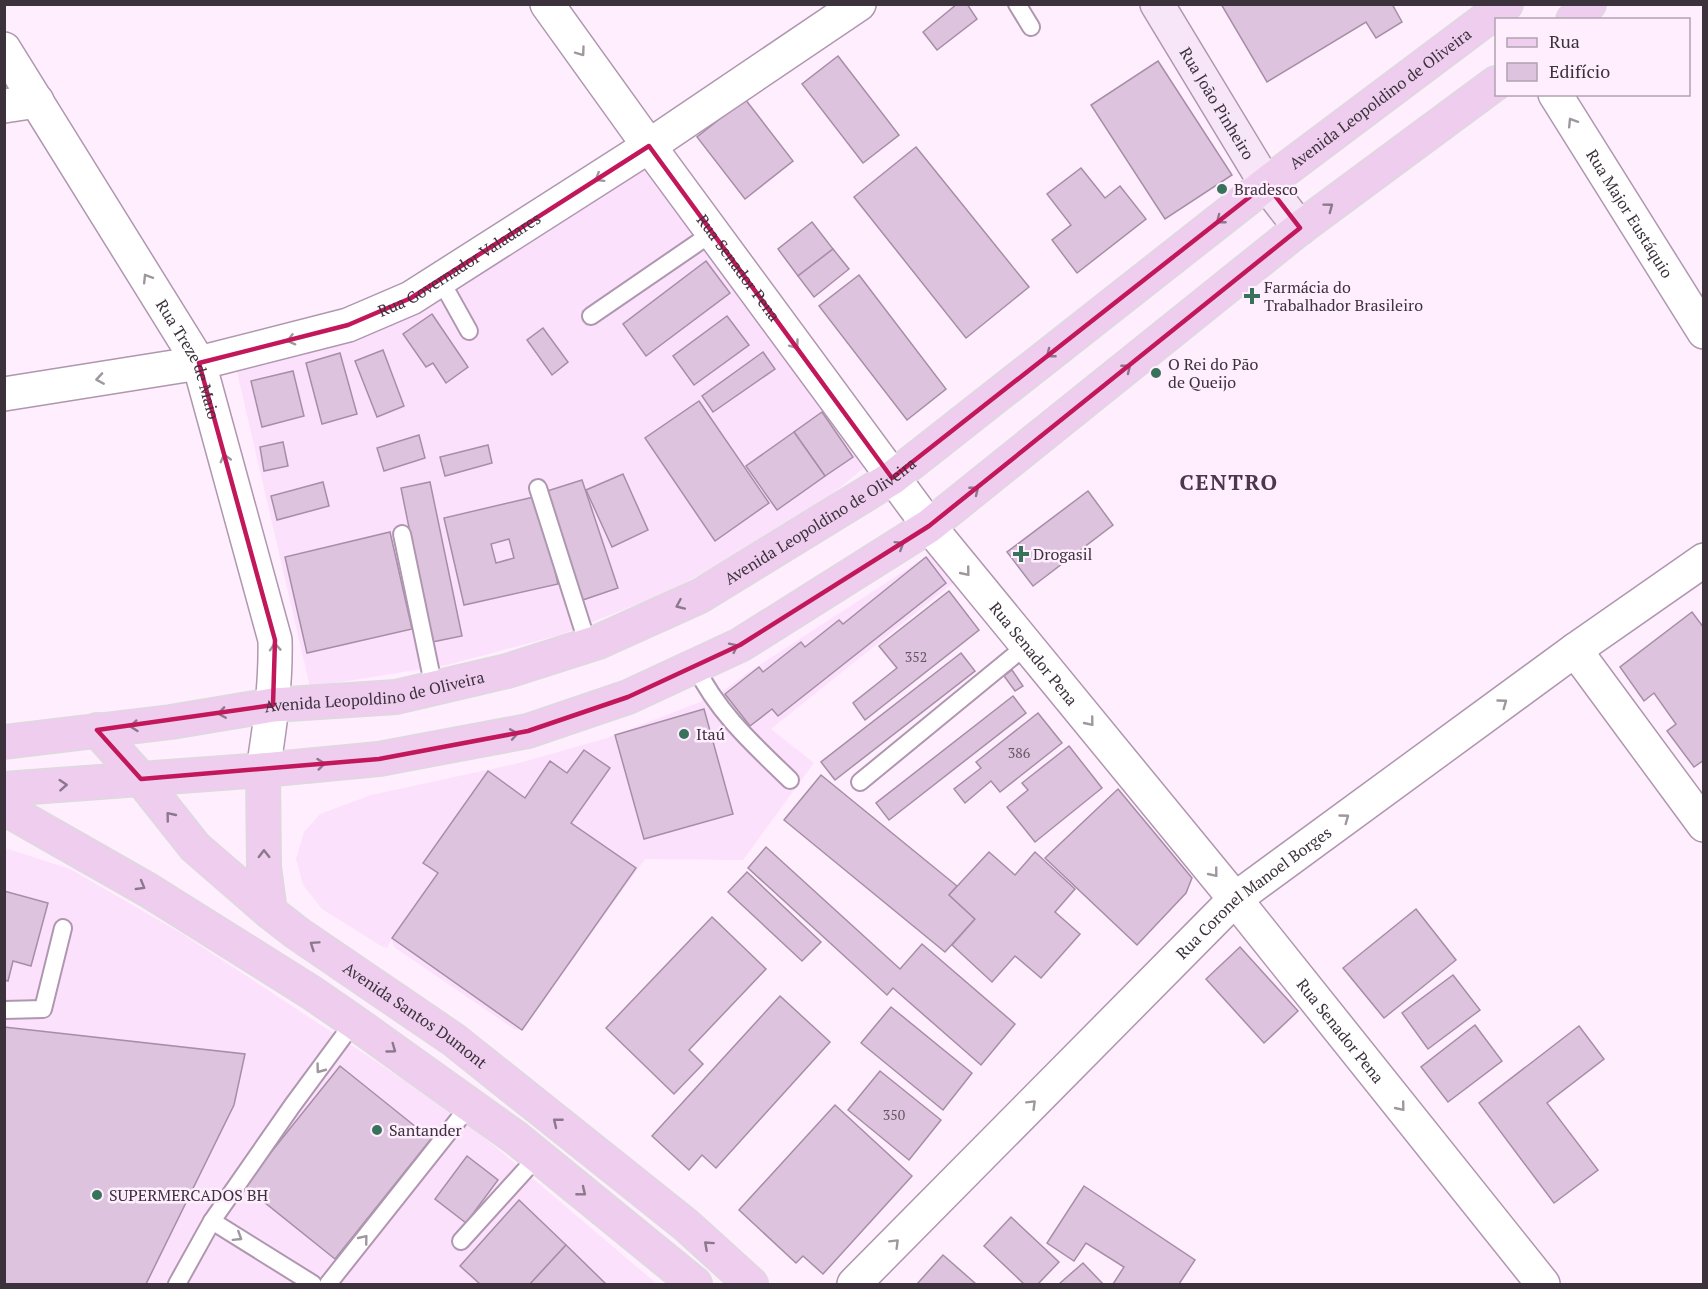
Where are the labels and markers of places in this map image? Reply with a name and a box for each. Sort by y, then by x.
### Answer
place label: Bradesco [1234,178,1298,200]
marker: Bradesco [1215,182,1229,196]
place label: Farmácia do Trabalhador Brasileiro [1264,276,1423,316]
marker: Farmácia do Trabalhador Brasileiro [1245,289,1259,303]
place label: O Rei do Pão de Queijo [1168,353,1259,393]
marker: O Rei do Pão de Queijo [1149,366,1163,380]
place label: Drogasil [1033,543,1093,565]
marker: Drogasil [1014,547,1028,561]
place label: Itaú [696,723,725,745]
marker: Itaú [677,727,691,741]
place label: Santander [389,1119,463,1141]
marker: Santander [370,1123,384,1137]
place label: SUPERMERCADOS BH [109,1184,269,1206]
marker: SUPERMERCADOS BH [90,1188,104,1202]

